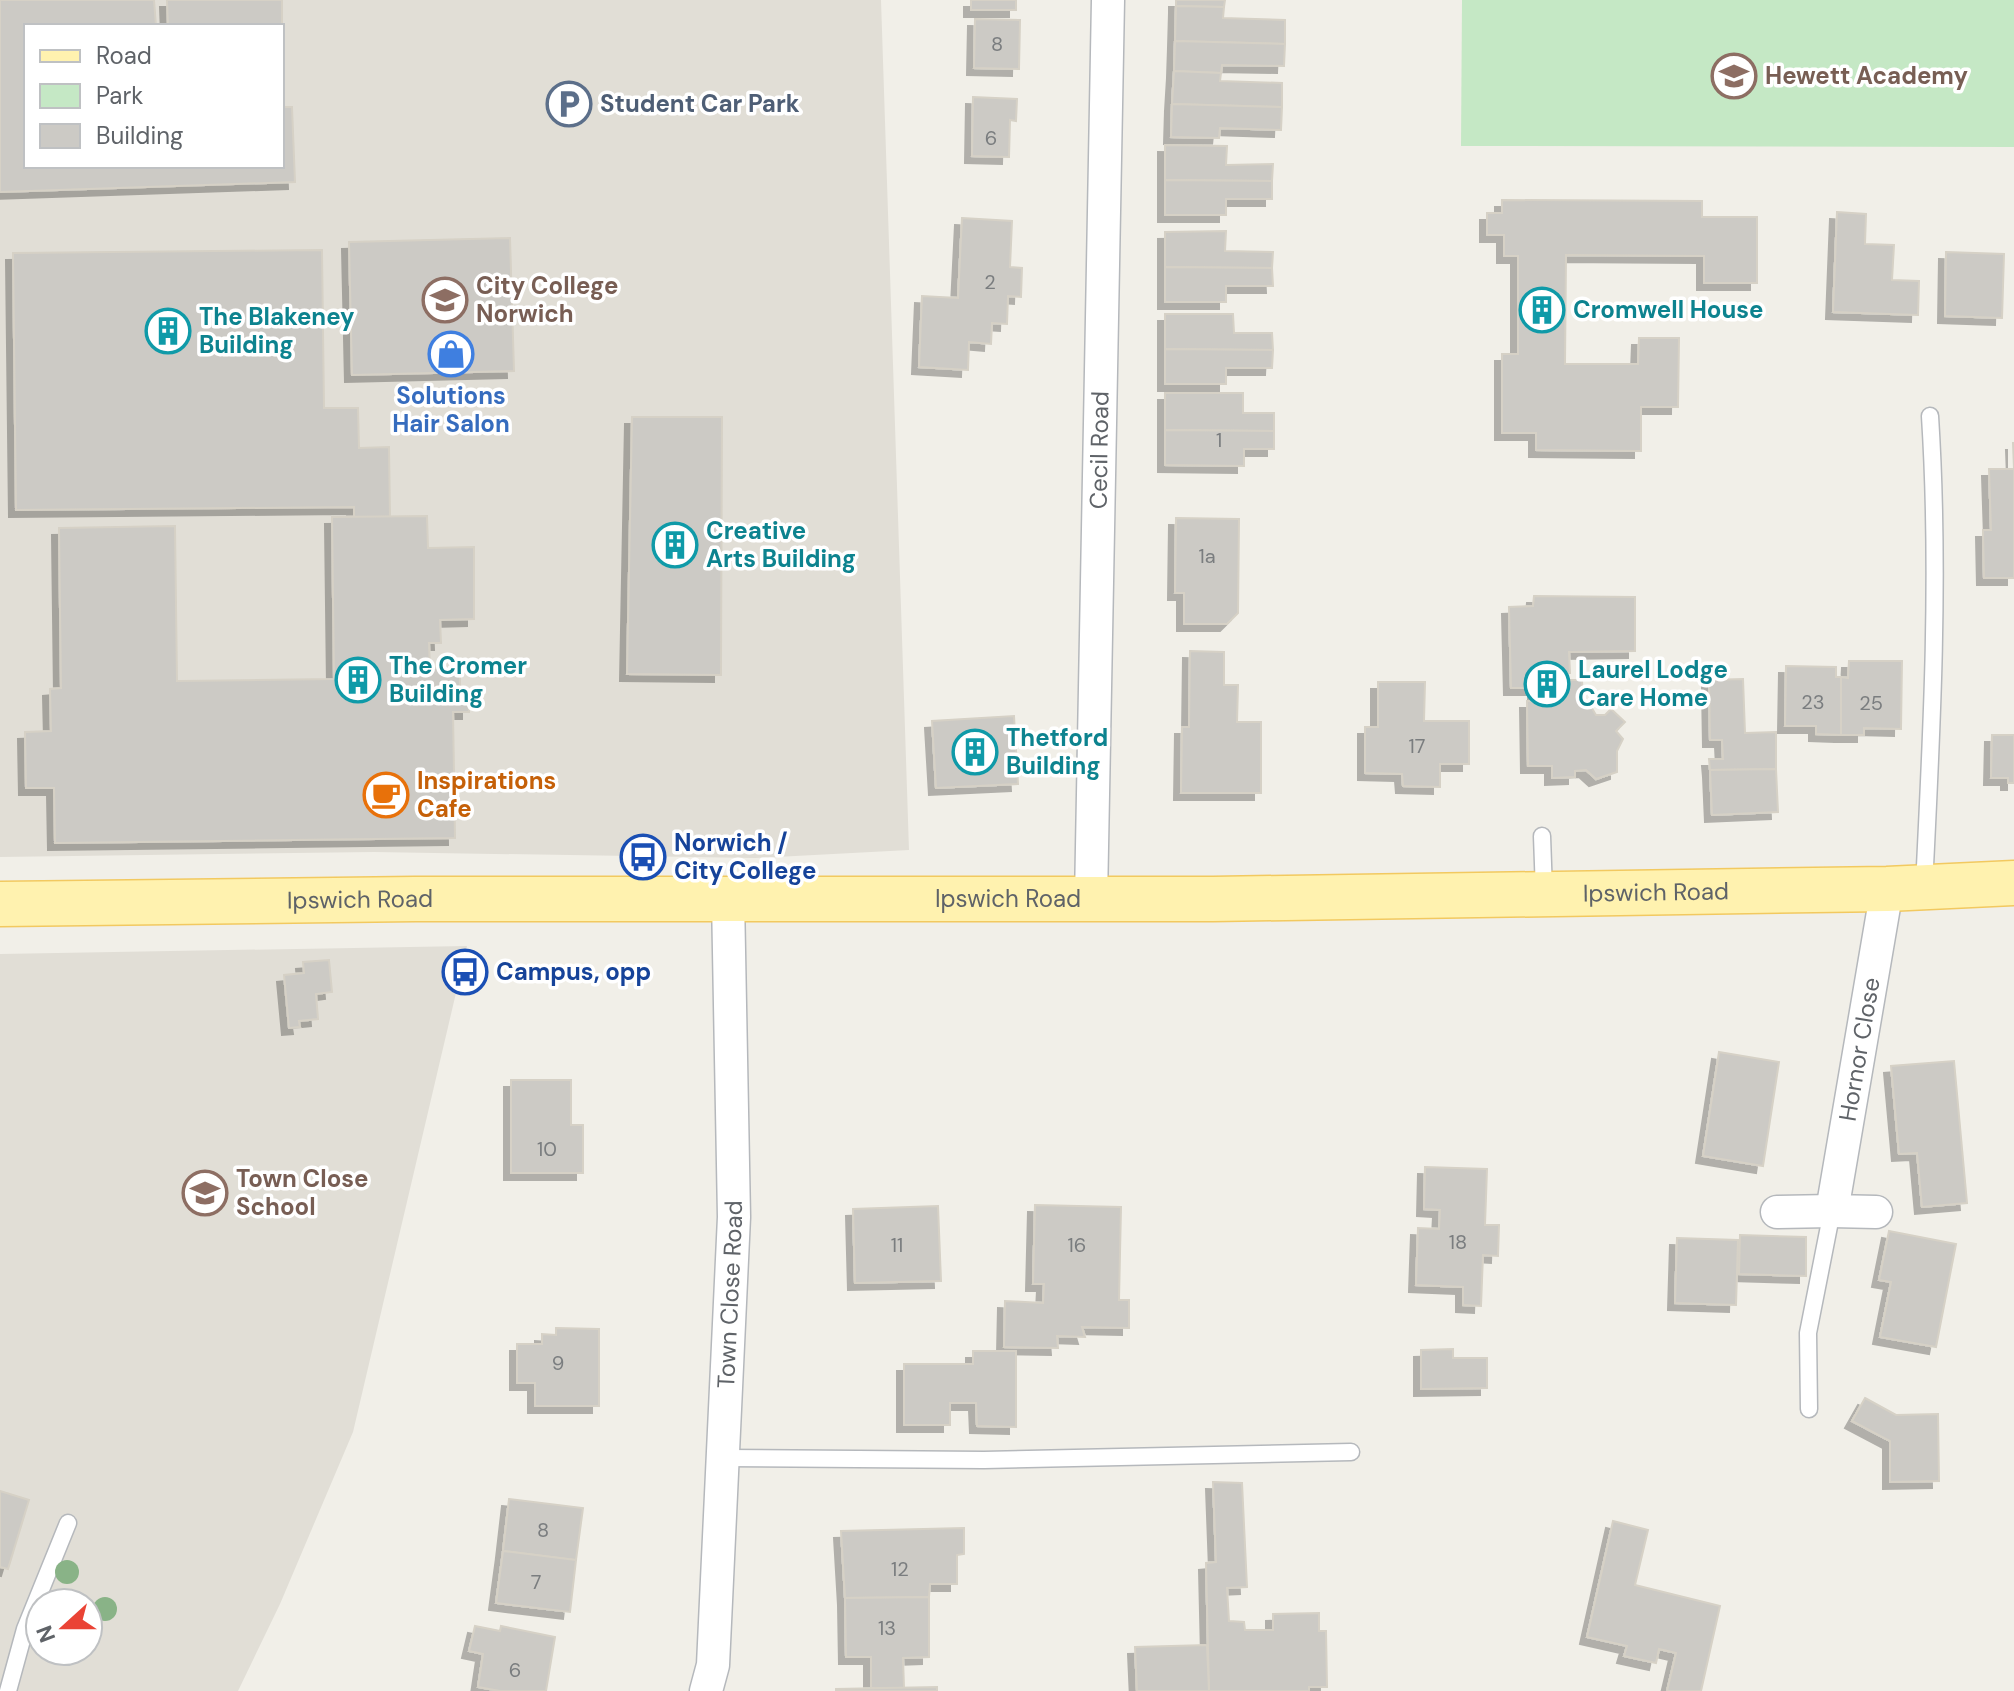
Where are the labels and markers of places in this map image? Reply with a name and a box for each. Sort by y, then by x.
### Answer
school or university icon: Hewett Academy [1710,52,1758,100]
place label: Hewett Academy [1765,60,1968,91]
parking icon: Student Car Park [545,80,593,128]
place label: Student Car Park [600,88,800,119]
place label: City College Norwich [476,270,618,329]
school or university icon: City College Norwich [421,276,469,324]
building icon: Cromwell House [1518,286,1566,334]
place label: Cromwell House [1573,294,1764,325]
place label: The Blakeney Building [199,301,355,360]
building icon: The Blakeney Building [144,307,192,355]
shop icon: Solutions Hair Salon [427,330,475,378]
place label: Solutions Hair Salon [392,380,510,439]
place label: Creative Arts Building [706,515,856,574]
building icon: Creative Arts Building [651,521,699,569]
place label: The Cromer Building [389,650,527,709]
place label: Laurel Lodge Care Home [1578,654,1728,713]
building icon: The Cromer Building [334,656,382,704]
building icon: Laurel Lodge Care Home [1523,660,1571,708]
place label: Thetford Building [1006,722,1108,781]
building icon: Thetford Building [951,728,999,776]
place label: Inspirations Cafe [417,765,556,824]
cafe icon: Inspirations Cafe [362,771,410,819]
place label: Norwich / City College [674,827,816,886]
bus stop icon: Norwich / City College [619,833,667,881]
bus stop icon: Campus, opp [441,948,489,996]
place label: Campus, opp [496,956,651,987]
place label: Town Close School [236,1163,369,1222]
school or university icon: Town Close School [181,1169,229,1217]

